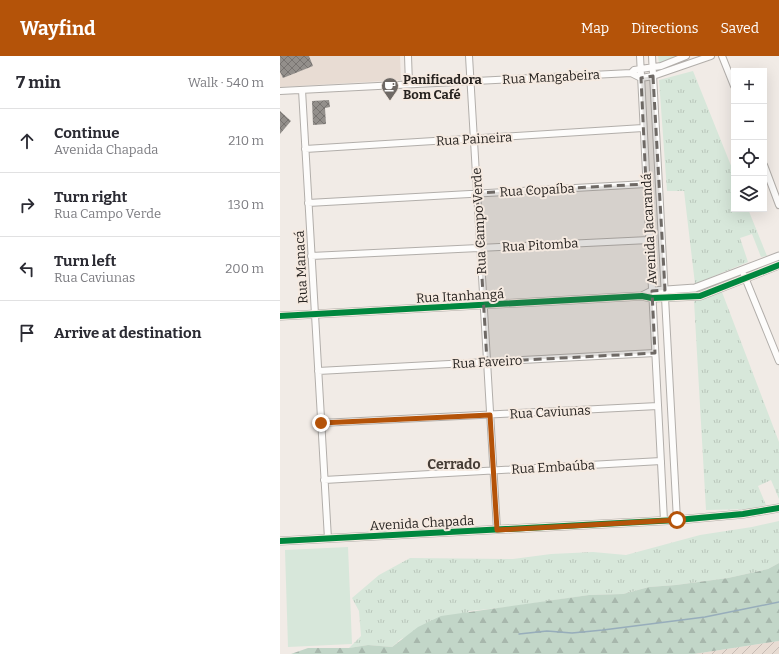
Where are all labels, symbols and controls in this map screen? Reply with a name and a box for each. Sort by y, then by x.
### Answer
text: Wayfind [20,17,96,40]
text: Map [581,20,609,37]
text: Directions [631,20,699,37]
text: Saved [721,20,759,37]
street label: Rua Mangabeira [502,67,600,87]
map controls [731,68,767,212]
button: + [731,68,767,104]
text: 7 min [16,72,61,93]
place label: Panificadora Bom Café [403,72,482,102]
text: Walk · 540 m [188,75,264,90]
cafe icon: Panificadora Bom Café [380,76,400,101]
button: − [731,104,767,140]
text: Continue [54,124,120,142]
icon: ahead [16,130,38,152]
street label: Rua Paineira [436,130,512,148]
text: 210 m [228,133,264,148]
button: locate [731,140,767,176]
text: Avenida Chapada [54,142,158,157]
street label: Rua Campo Verde [469,167,489,275]
street label: Avenida Jacarandá [639,173,659,285]
button: layers [731,176,767,212]
street label: Rua Copaíba [499,181,575,199]
text: Turn right [54,188,127,206]
icon: right [16,194,38,216]
text: 130 m [228,197,264,212]
text: Rua Campo Verde [54,206,161,221]
street label: Rua Manacá [292,230,310,304]
street label: Rua Pitomba [501,236,579,254]
text: Turn left [54,252,116,270]
icon: left [16,258,38,280]
text: 200 m [225,261,264,276]
text: Rua Caviunas [54,270,135,285]
street label: Rua Itanhangá [416,286,504,306]
icon: arrive [16,322,38,344]
text: Arrive at destination [54,324,201,342]
street label: Rua Faveiro [451,353,523,371]
street label: Rua Caviunas [509,402,591,422]
route end [312,414,330,432]
district label: Cerrado [427,456,481,473]
street label: Rua Embaúba [511,457,595,477]
route start [668,511,686,529]
street label: Avenida Chapada [369,513,475,533]

